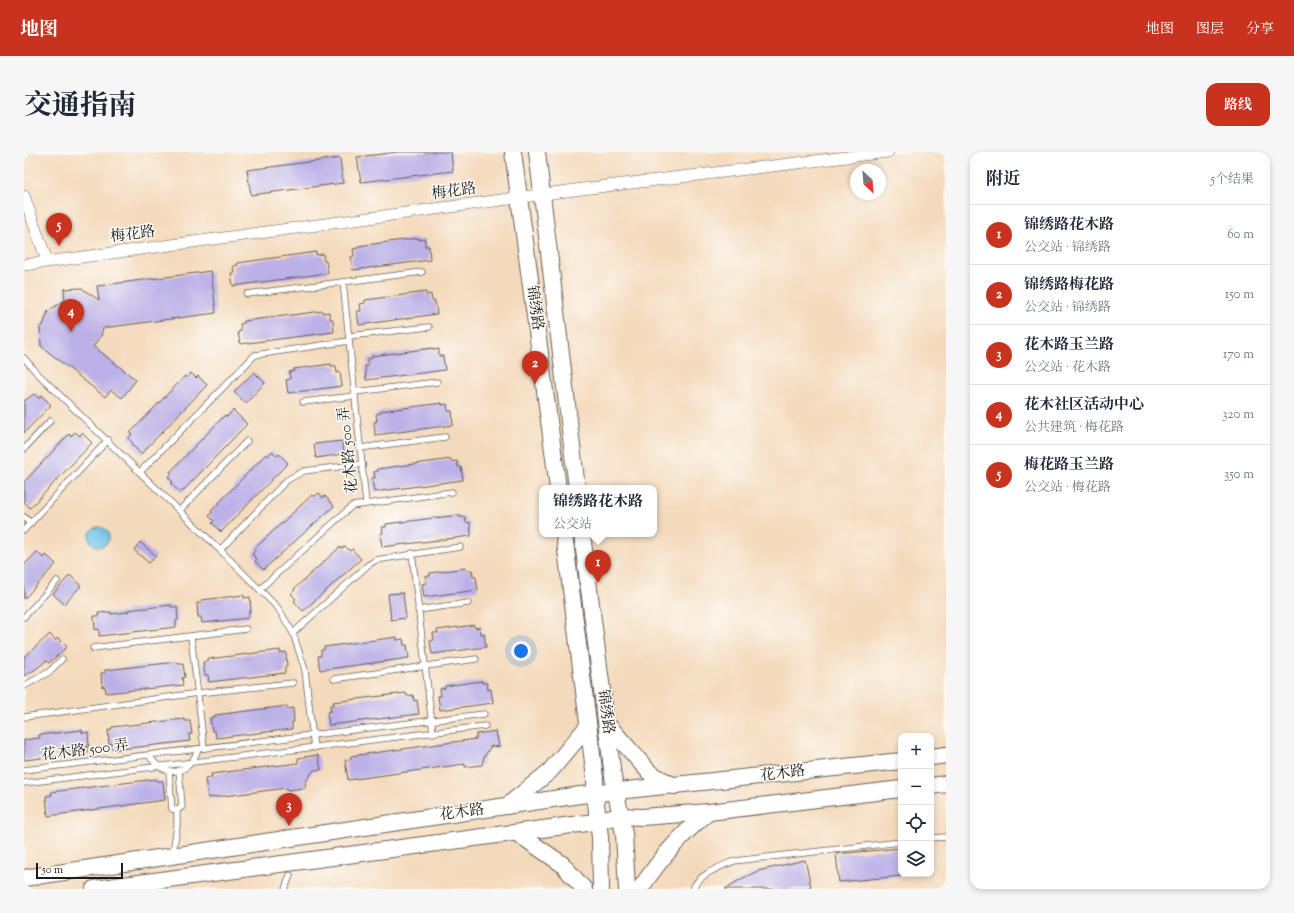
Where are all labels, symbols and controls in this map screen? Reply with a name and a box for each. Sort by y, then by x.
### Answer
text: 地图 [20,17,58,44]
text: 地图 [1146,20,1174,40]
text: 图层 [1196,20,1224,40]
text: 分享 [1246,20,1274,40]
button: 路线 [1206,83,1270,126]
text: 交通指南 [24,87,136,127]
north arrow [850,164,886,200]
text: 附近 [986,168,1020,192]
text: 5个结果 [1211,171,1254,189]
street label: 梅花路 [430,178,478,206]
pin: 5 [46,213,72,246]
text: 锦绣路花木路 [1024,215,1114,236]
street label: 梅花路 [109,222,157,248]
text: 1 [997,226,1001,244]
text: 60 m [1227,226,1254,244]
text: 公交站 · 锦绣路 [1024,239,1111,257]
text: 锦绣路梅花路 [1024,275,1114,296]
street label: 锦绣路 [520,284,548,332]
text: 2 [996,286,1002,304]
text: 150 m [1225,286,1254,304]
pin: 4 [58,299,84,332]
text: 公交站 · 锦绣路 [1024,299,1111,317]
text: 花木路玉兰路 [1024,335,1114,356]
text: 3 [996,346,1002,364]
text: 170 m [1223,346,1254,364]
pin: 2 [522,351,548,384]
text: 公交站 · 花木路 [1024,359,1111,377]
text: 花木社区活动中心 [1024,395,1144,416]
street label: 花木路 500 弄 [334,405,364,495]
text: 4 [996,406,1002,424]
text: 320 m [1222,406,1254,424]
text: 公共建筑 · 梅花路 [1024,419,1124,437]
text: 梅花路玉兰路 [1024,455,1114,476]
text: 5 [997,466,1001,484]
text: 350 m [1224,466,1254,484]
text: 公交站 · 梅花路 [1024,479,1111,497]
popup [539,485,657,537]
text: 锦绣路花木路 [553,492,643,513]
text: 公交站 [553,516,592,534]
pin: 1 [585,550,611,583]
your location [511,641,531,661]
street label: 锦绣路 [591,688,619,736]
map controls [898,733,934,877]
button: + [898,733,934,769]
street label: 花木路 500 弄 [40,735,130,767]
street label: 花木路 [759,761,807,787]
button: − [898,769,934,805]
pin: 3 [276,793,302,826]
street label: 花木路 [438,799,486,827]
button: locate [898,805,934,841]
button: layers [898,841,934,877]
scale bar [36,861,123,880]
text: 50 m [42,862,63,878]

